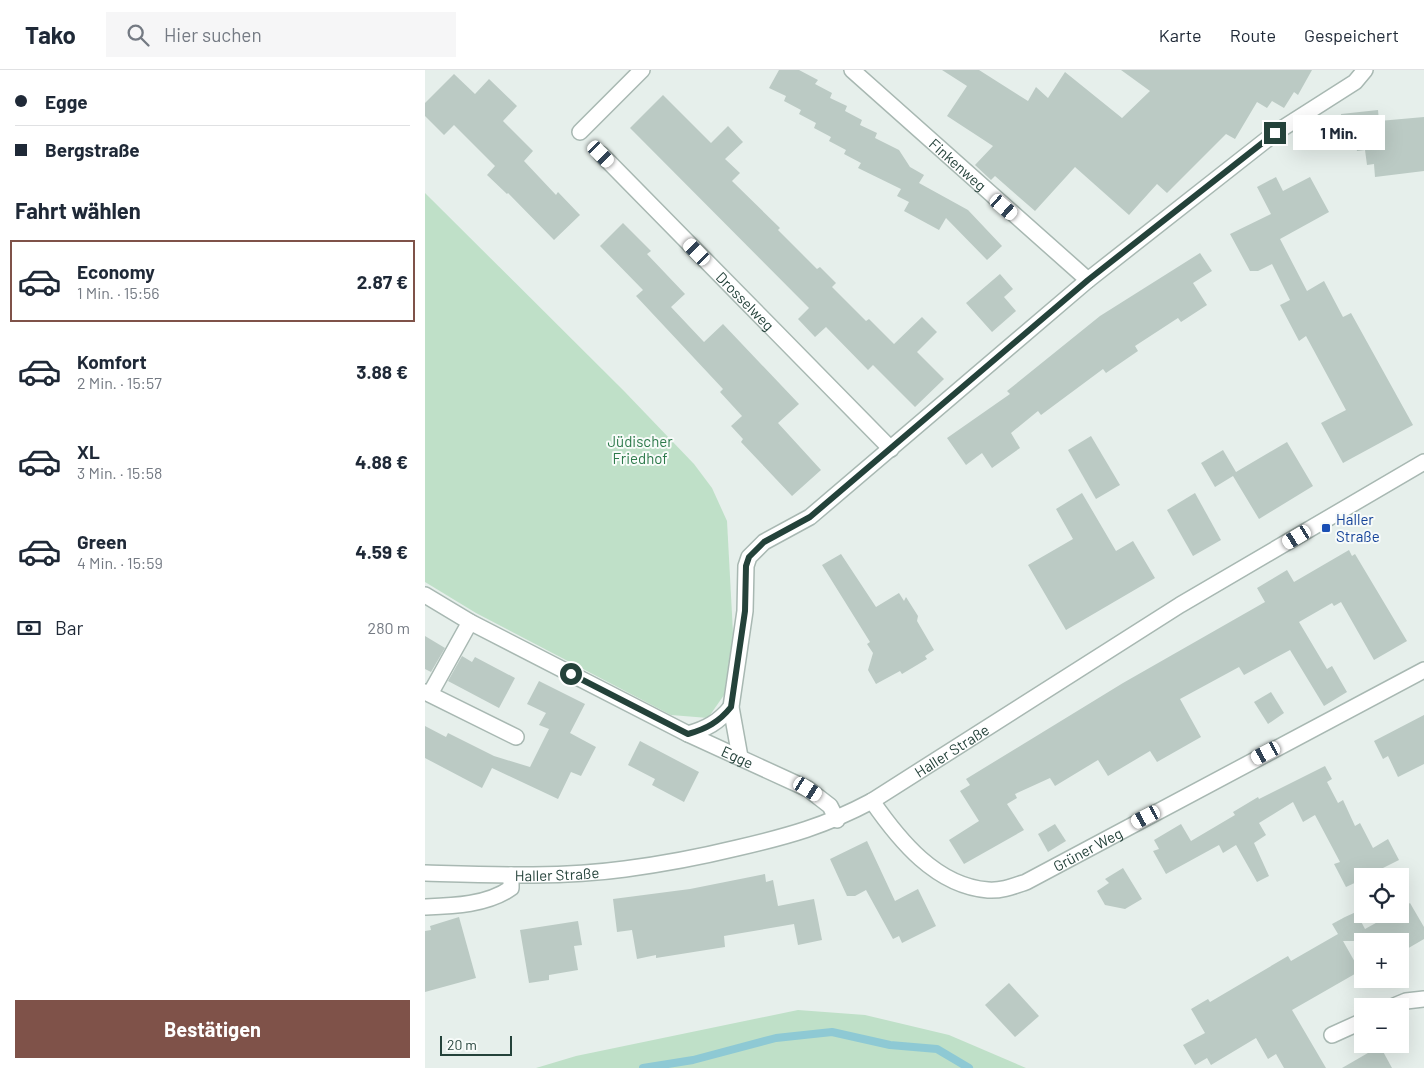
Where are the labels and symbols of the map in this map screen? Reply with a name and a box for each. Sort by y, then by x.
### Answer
callout: 1 Min. [1293,116,1385,150]
route end [1264,122,1286,144]
street label: Finkenweg [926,134,990,194]
car [585,138,616,170]
car [987,191,1020,223]
car [681,236,712,268]
street label: Drosselweg [713,268,778,334]
park label: Jüdischer Friedhof [607,432,673,467]
place label: Haller Straße [1336,510,1380,545]
marker: Haller Straße [1320,522,1332,534]
car [1280,523,1313,551]
route start [560,663,582,685]
street label: Haller Straße [911,720,992,781]
car [1249,739,1282,767]
street label: Egge [719,742,756,772]
car [791,775,824,803]
car [1129,803,1162,831]
street label: Grüner Weg [1050,823,1125,875]
street label: Haller Straße [515,863,600,884]
scale bar [440,1033,513,1056]

